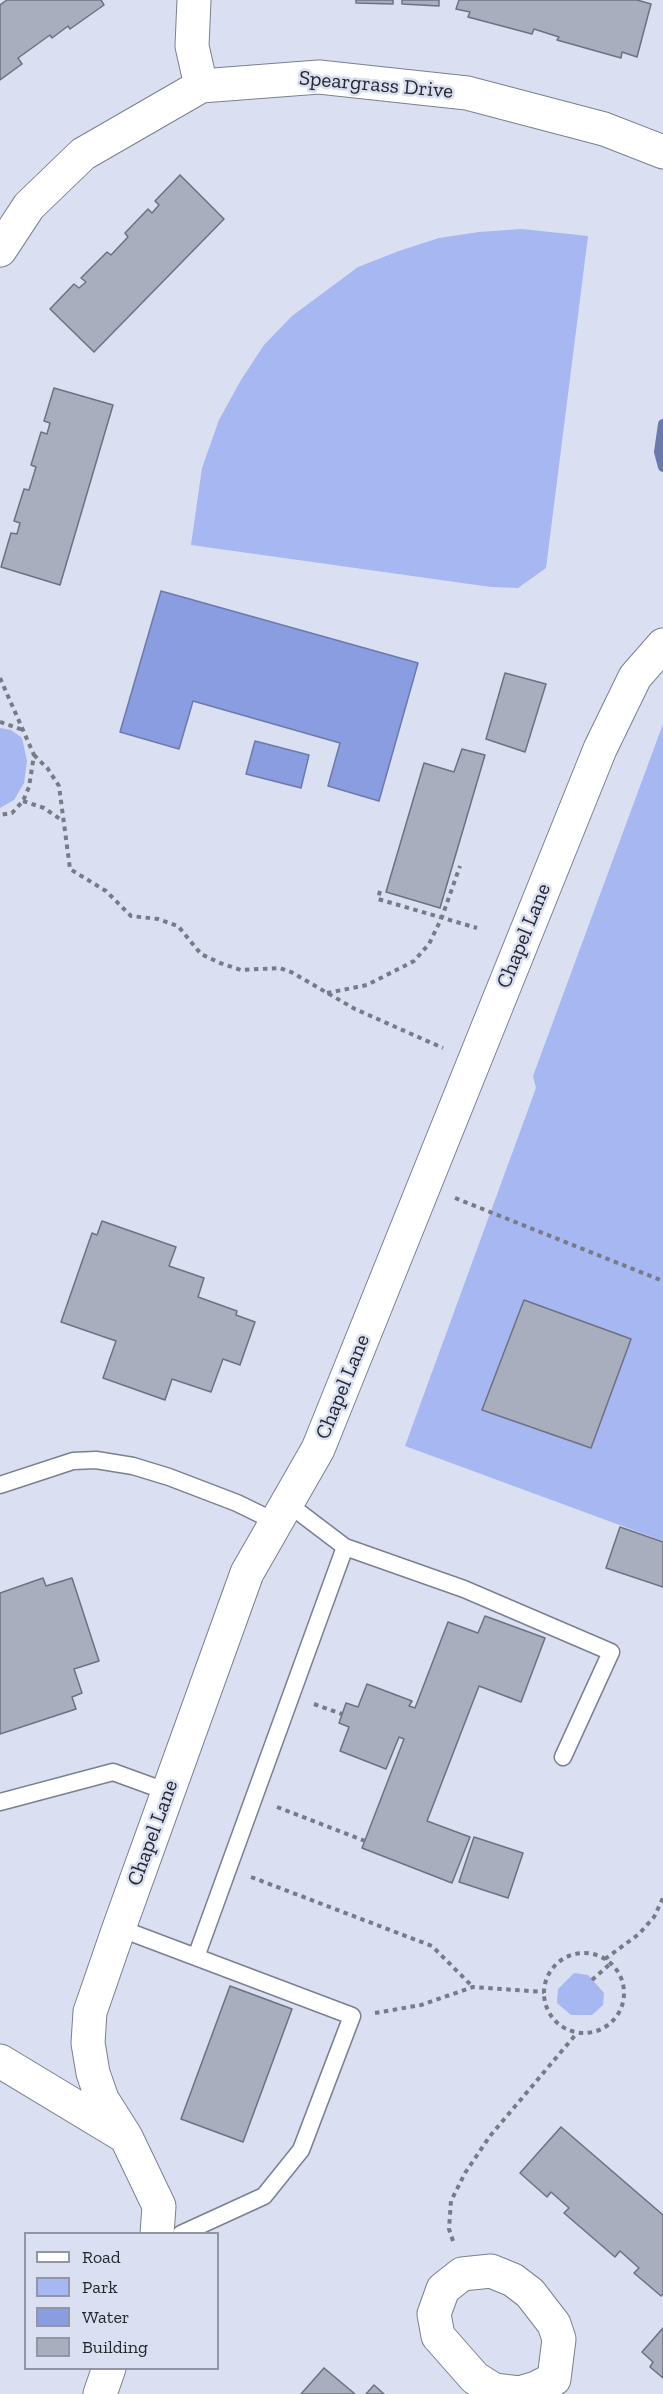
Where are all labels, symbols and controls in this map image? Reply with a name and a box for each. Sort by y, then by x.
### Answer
street label: Speargrass Drive [298,66,454,104]
street label: Chapel Lane [492,880,556,992]
street label: Chapel Lane [311,1331,375,1443]
street label: Chapel Lane [122,1777,184,1889]
legend [24,2232,219,2370]
text: Road [82,2246,121,2268]
text: Park [82,2276,118,2298]
text: Water [82,2306,129,2328]
text: Building [82,2336,148,2358]

